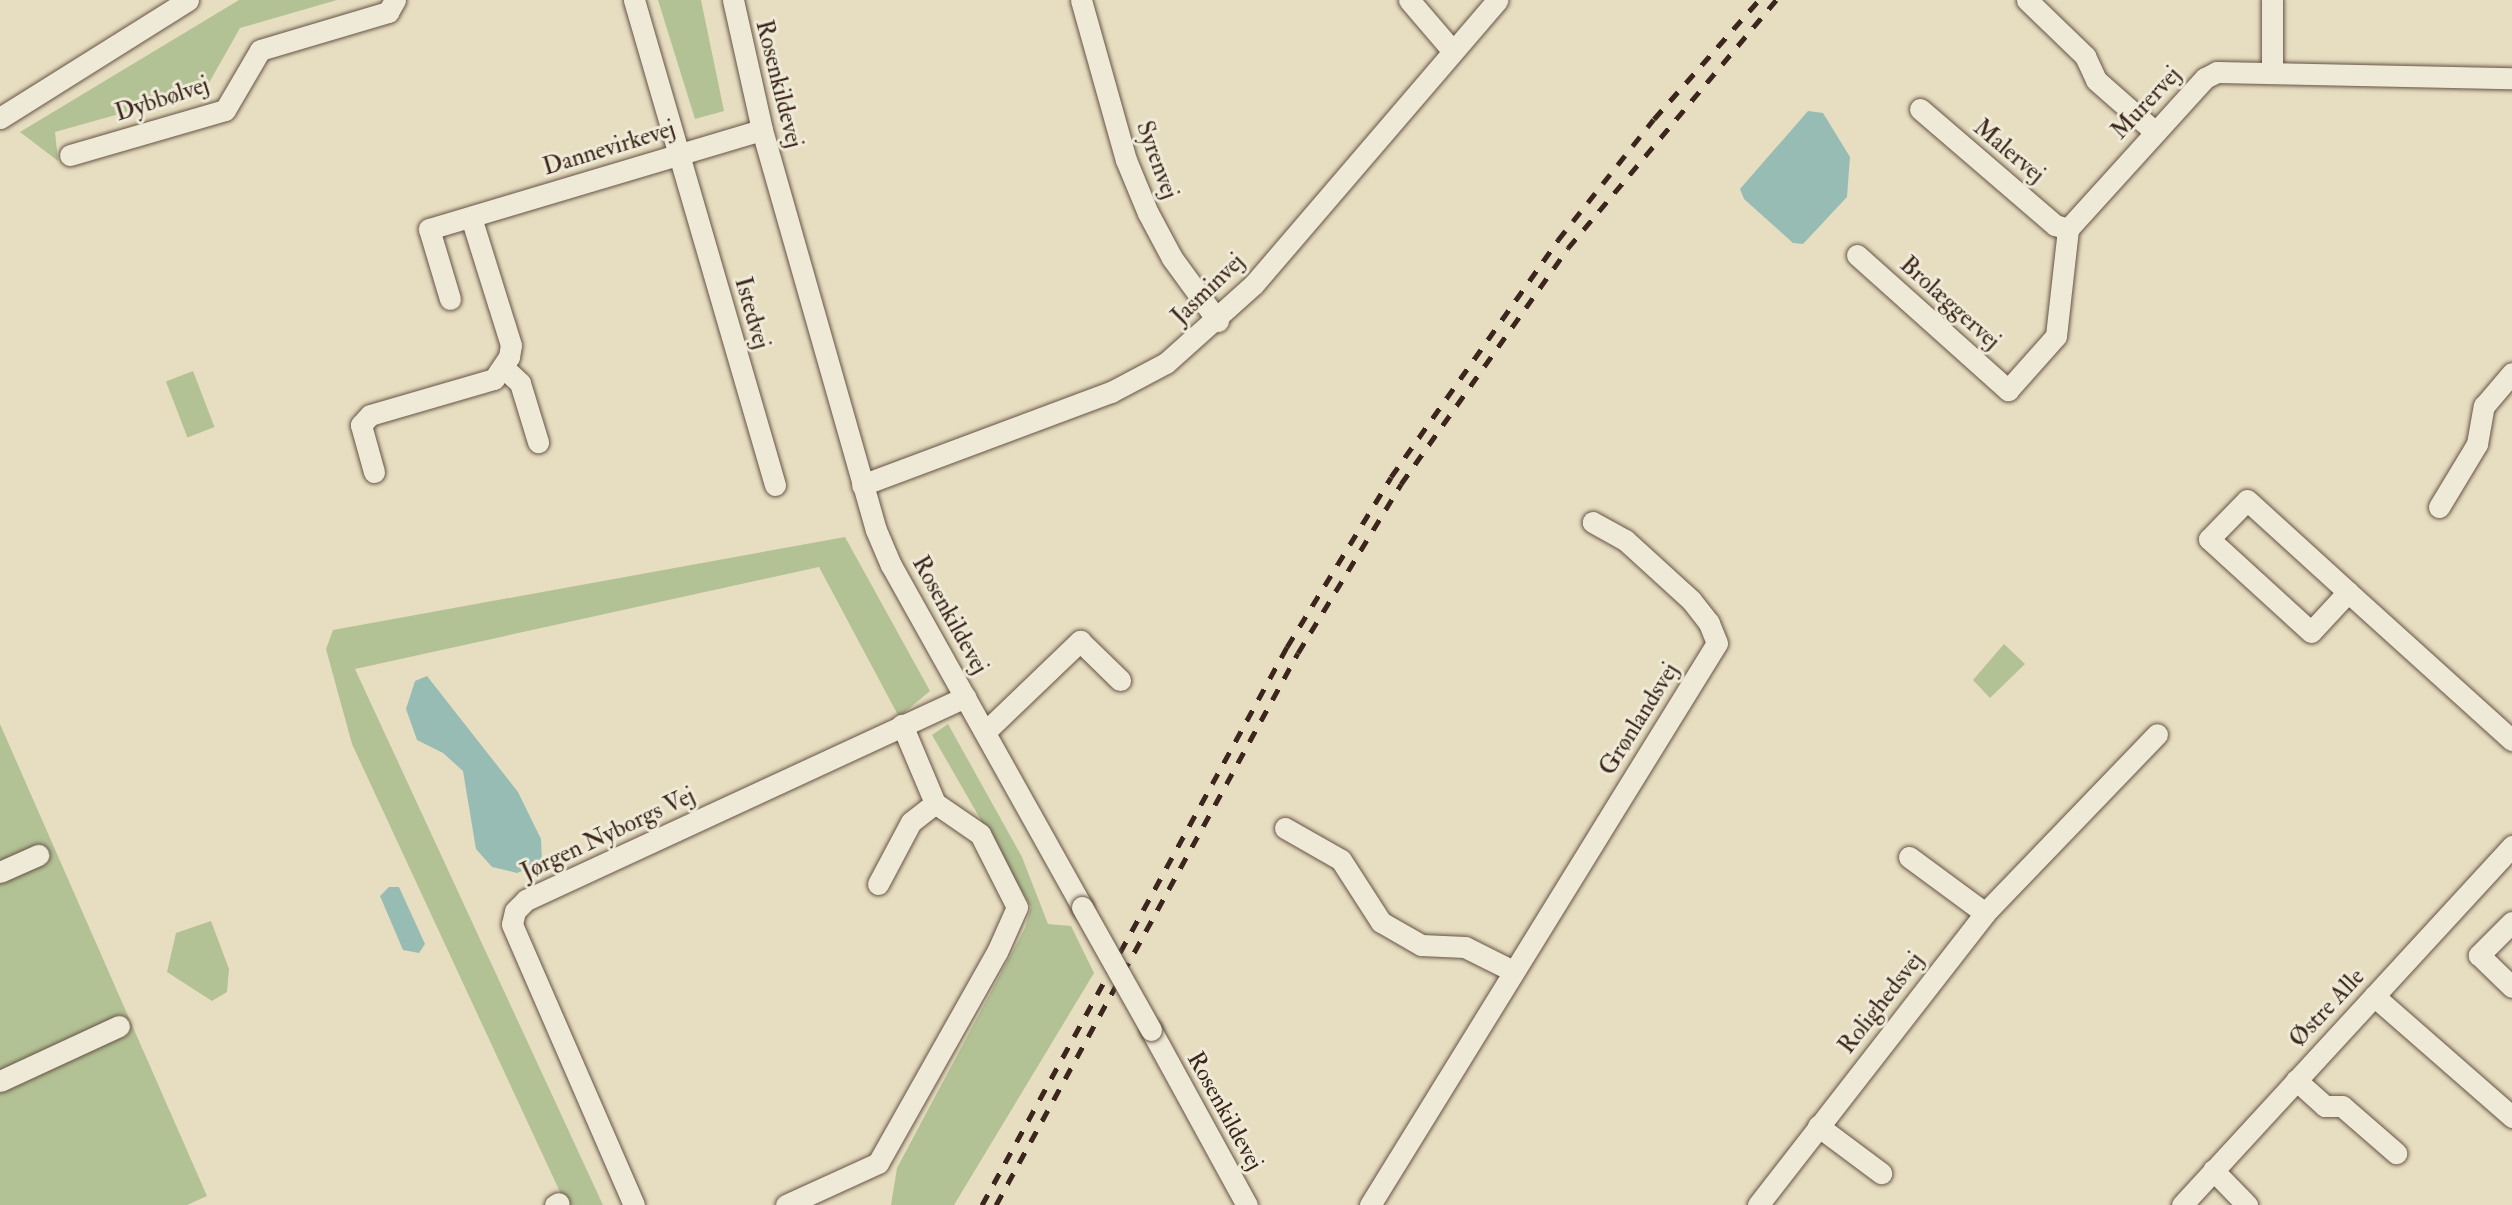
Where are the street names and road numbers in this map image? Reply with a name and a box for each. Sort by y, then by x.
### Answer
street label: Rosenkildevej [749,17,809,151]
street label: Murervej [2105,61,2187,145]
street label: Dybbølvej [111,70,213,128]
street label: Malervej [1968,113,2050,189]
street label: Dannevirkevej [539,114,679,182]
street label: Syrenvej [1130,117,1184,203]
street label: Jasminvej [1166,247,1250,331]
street label: Brolæggervej [1894,250,2006,356]
street label: Istedvej [728,274,776,352]
street label: Rosenkildevej [906,551,994,679]
street label: Grønlandsvej [1593,657,1685,781]
street label: Jørgen Nyborgs Vej [517,781,699,887]
street label: Rolighedsvej [1832,946,1930,1060]
street label: Østre Alle [2283,963,2371,1053]
street label: Rosenkildevej [1181,1047,1269,1175]

